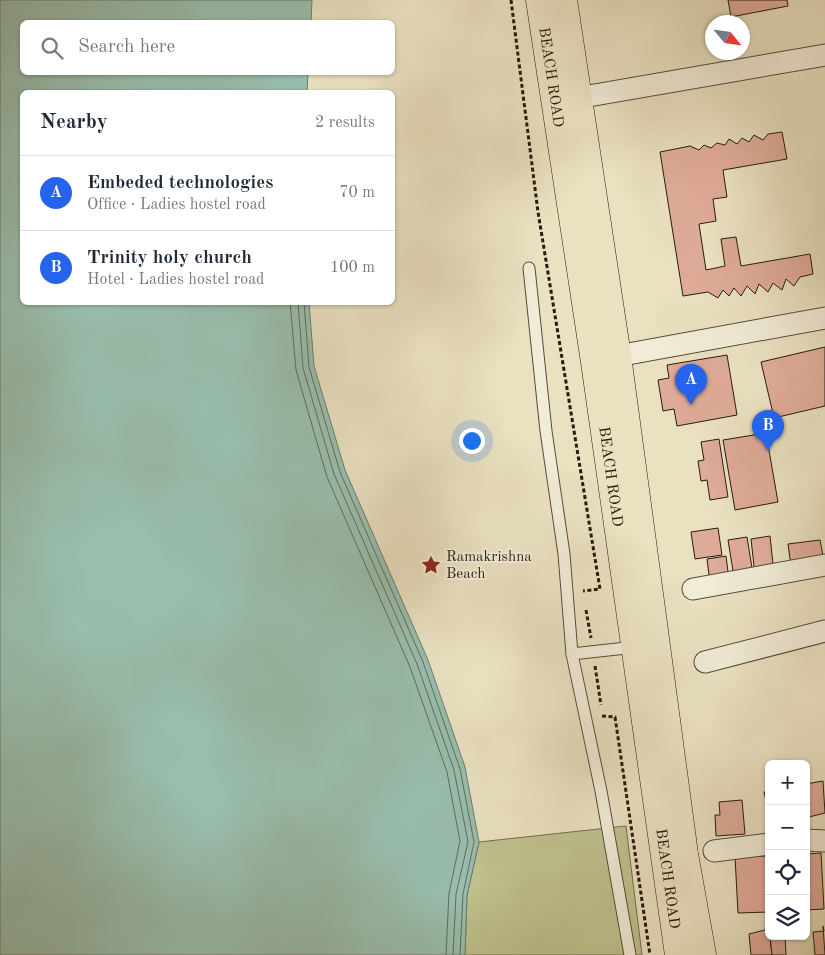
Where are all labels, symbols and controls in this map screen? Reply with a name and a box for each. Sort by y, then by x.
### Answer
north arrow [705,15,750,60]
search box [20,20,395,75]
street label: BEACH ROAD [535,26,565,128]
icon: search [38,34,66,62]
text: Search here [78,38,175,57]
text: Nearby [40,112,108,133]
text: 2 results [315,115,375,131]
text: Embeded technologies [87,174,273,193]
text: A [50,185,62,201]
text: 70 m [339,185,375,201]
text: Office · Ladies hostel road [87,197,266,213]
text: Trinity holy church [87,249,252,268]
text: B [50,260,62,276]
text: 100 m [330,260,375,276]
text: Hotel · Ladies hostel road [87,272,264,288]
pin: A [675,364,707,405]
pin: B [752,410,784,451]
street label: BEACH ROAD [595,426,624,528]
your location [459,428,485,454]
place label: Ramakrishna Beach [446,550,532,582]
place icon: Ramakrishna Beach [420,554,442,576]
map controls [765,760,810,940]
button: + [765,760,810,805]
button: − [765,805,810,850]
street label: BEACH ROAD [652,828,681,930]
button: locate [765,850,810,895]
button: layers [765,895,810,940]

